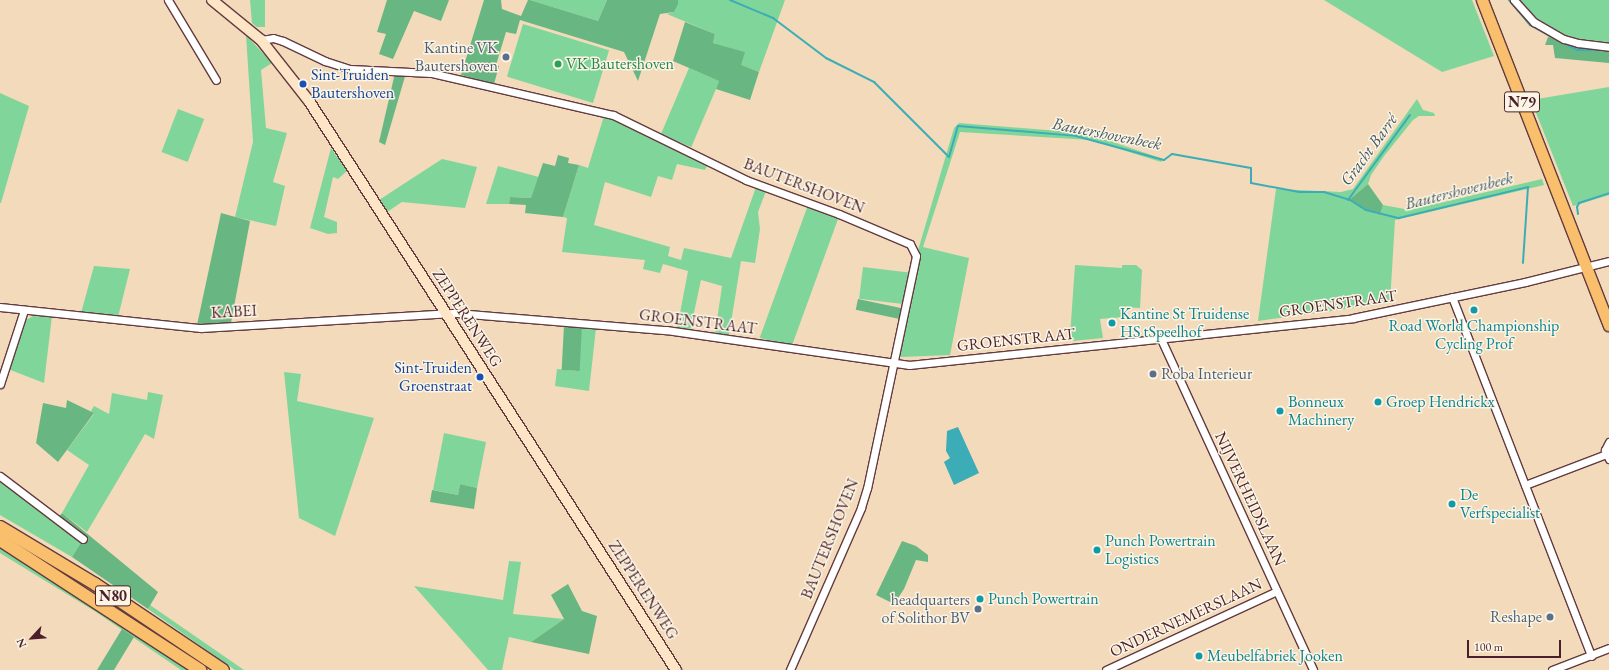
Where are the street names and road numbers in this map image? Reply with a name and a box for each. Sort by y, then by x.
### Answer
road number: N79 [1503,89,1541,115]
street label: BAUTERSHOVEN [741,154,867,218]
street label: ZEPPERENWEG [428,265,506,371]
street label: GROENSTRAAT [1278,286,1398,322]
street label: KABEI [211,301,257,323]
street label: GROENSTRAAT [638,305,758,339]
street label: GROENSTRAAT [956,324,1076,356]
street label: NIJVERHEIDSLAAN [1210,429,1290,569]
street label: BAUTERSHOVEN [797,476,863,602]
street label: ZEPPERENWEG [604,537,682,643]
street label: ONDERNEMERSLAAN [1107,574,1265,662]
road number: N80 [94,583,132,609]

